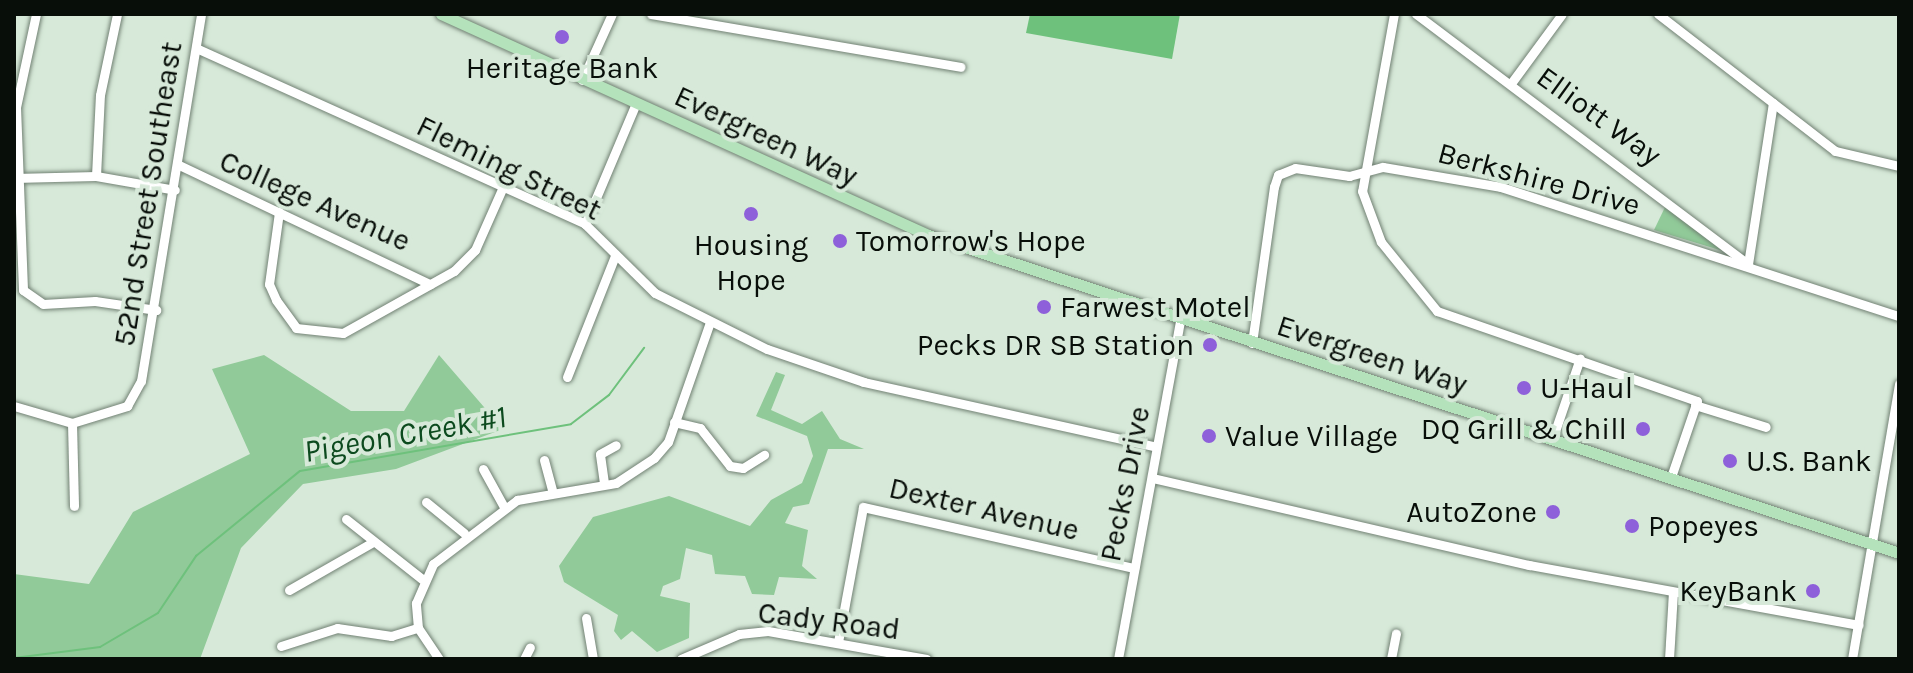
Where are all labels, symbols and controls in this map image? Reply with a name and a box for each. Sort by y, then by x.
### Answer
marker: Heritage Bank [553,28,571,46]
street label: 52nd Street Southeast [106,39,190,349]
place label: Heritage Bank [466,50,658,86]
street label: Elliott Way [1530,59,1668,173]
street label: Evergreen Way [669,78,863,194]
street label: Fleming Street [411,108,607,228]
street label: Berkshire Drive [1434,135,1644,223]
street label: College Avenue [214,143,416,259]
marker: Housing Hope [742,205,760,223]
place label: Tomorrow's Hope [856,223,1086,259]
place label: Housing Hope [694,227,808,298]
marker: Tomorrow's Hope [831,232,849,250]
place label: Farwest Motel [1060,289,1251,325]
marker: Farwest Motel [1035,298,1053,316]
street label: Evergreen Way [1272,307,1472,403]
place label: Pecks DR SB Station [917,327,1194,363]
marker: Pecks DR SB Station [1201,336,1219,354]
place label: U-Haul [1540,370,1633,406]
marker: U-Haul [1515,379,1533,397]
water label: Pigeon Creek #1 [301,398,509,472]
street label: Pecks Drive [1092,403,1158,565]
place label: DQ Grill & Chill [1421,411,1627,447]
place label: Value Village [1225,418,1398,454]
marker: DQ Grill & Chill [1634,420,1652,438]
marker: Value Village [1200,427,1218,445]
place label: U.S. Bank [1746,443,1872,479]
marker: U.S. Bank [1721,452,1739,470]
street label: Dexter Avenue [885,470,1083,548]
place label: AutoZone [1406,494,1537,530]
marker: AutoZone [1544,503,1562,521]
place label: Popeyes [1648,508,1759,544]
marker: Popeyes [1623,517,1641,535]
place label: KeyBank [1679,573,1797,609]
marker: KeyBank [1804,582,1822,600]
street label: Cady Road [756,594,902,648]

